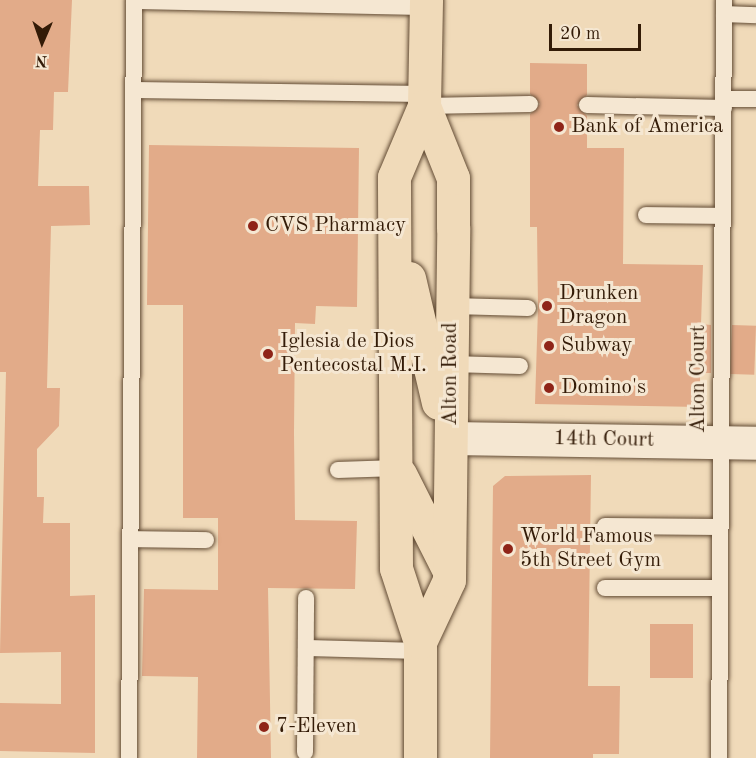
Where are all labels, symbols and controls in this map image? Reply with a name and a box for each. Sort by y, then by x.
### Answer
north arrow [12,12,72,72]
scale bar [552,12,644,50]
text: 20 m [560,25,600,43]
text: N [35,52,48,68]
place label: Bank of America [571,114,723,140]
marker: Bank of America [552,120,566,134]
place label: CVS Pharmacy [265,213,406,239]
marker: CVS Pharmacy [246,219,260,233]
place label: Drunken Dragon [559,281,638,331]
marker: Drunken Dragon [540,299,554,313]
street label: Alton Road [438,322,464,426]
street label: Alton Court [686,325,712,433]
place label: Iglesia de Dios Pentecostal M.I. [280,329,427,379]
place label: Subway [561,333,632,359]
marker: Subway [542,339,556,353]
marker: Iglesia de Dios Pentecostal M.I. [261,347,275,361]
place label: Domino's [561,375,646,401]
marker: Domino's [542,381,556,395]
street label: 14th Court [553,427,655,453]
place label: World Famous 5th Street Gym [520,524,661,574]
marker: World Famous 5th Street Gym [501,542,515,556]
place label: 7-Eleven [276,714,357,740]
marker: 7-Eleven [257,720,271,734]

